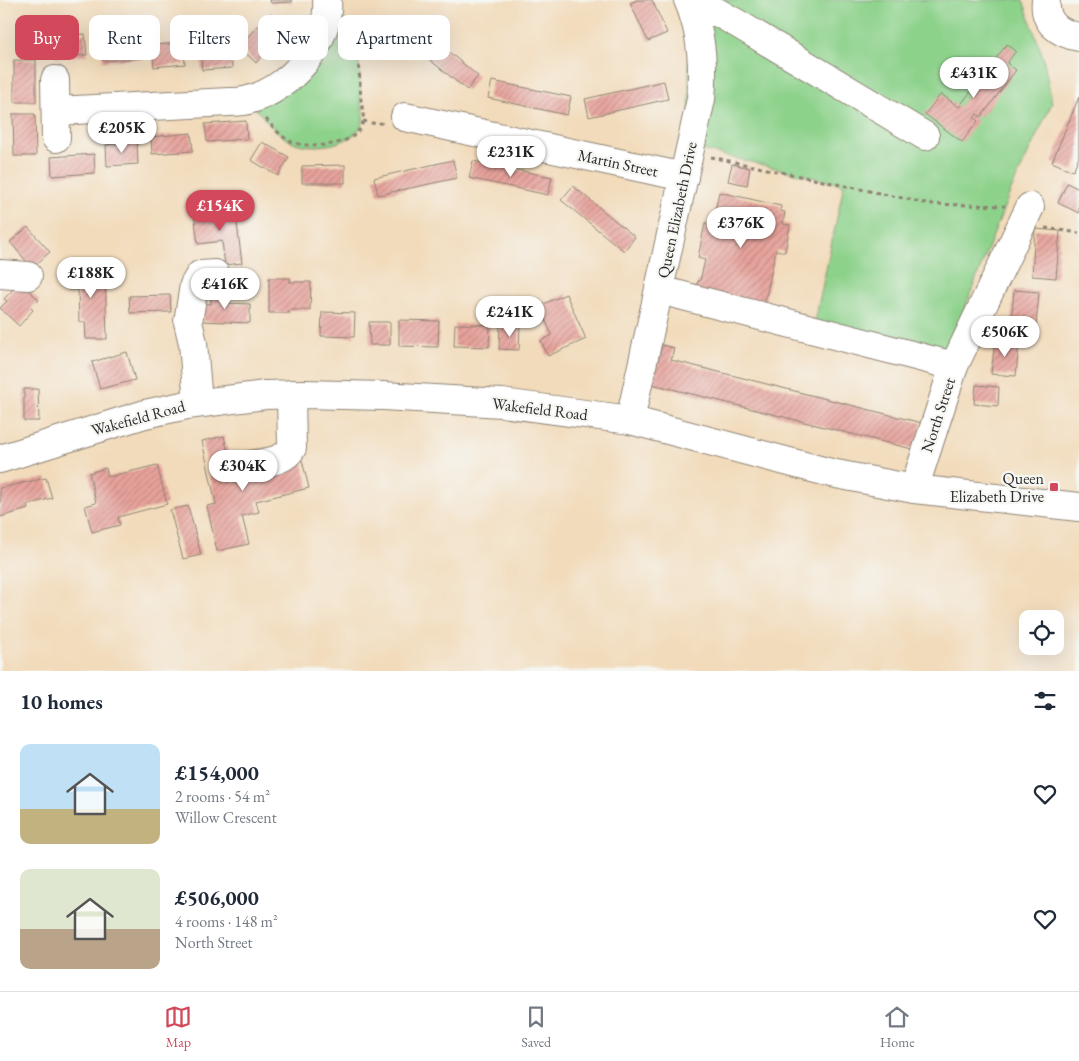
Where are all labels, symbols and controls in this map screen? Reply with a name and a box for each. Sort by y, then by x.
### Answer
chip: Buy [15,15,79,60]
chip: Rent [89,15,160,60]
chip: Filters [170,15,248,60]
chip: New [258,15,328,60]
chip: Apartment [338,15,450,60]
pin: £431K [939,56,1009,99]
text: £431K [951,62,997,83]
pin: £205K [87,112,157,154]
text: £205K [99,117,145,138]
pin: £231K [476,136,546,178]
street label: Queen Elizabeth Drive [652,140,702,280]
text: £231K [488,141,534,162]
street label: Martin Street [576,144,660,182]
pin: £154K [185,190,255,232]
text: £154K [197,195,243,216]
pin: £376K [706,206,776,249]
text: £376K [718,212,764,233]
pin: £188K [56,256,126,299]
text: £188K [68,262,114,283]
pin: £416K [190,268,260,310]
text: £416K [202,273,248,294]
pin: £241K [475,296,545,338]
text: £241K [487,301,533,322]
pin: £506K [970,316,1040,358]
text: £506K [982,321,1028,342]
street label: North Street [916,375,960,455]
street label: Wakefield Road [491,393,590,425]
street label: Wakefield Road [89,395,188,441]
pin: £304K [208,450,278,492]
text: £304K [220,455,266,476]
place label: Queen Elizabeth Drive [950,468,1045,507]
marker: Queen Elizabeth Drive [1048,481,1060,493]
map controls [1019,610,1064,655]
button: locate [1019,610,1064,655]
icon: filters [1031,687,1059,715]
text: 10 homes [20,688,103,715]
text: £154,000 [175,759,259,786]
icon: home [60,764,120,824]
icon: heart [1031,780,1059,808]
text: 2 rooms · 54 m² [175,786,270,807]
text: Willow Crescent [175,807,277,828]
text: £506,000 [175,884,259,911]
icon: home [60,889,120,949]
icon: heart [1031,905,1059,933]
text: 4 rooms · 148 m² [175,911,278,932]
text: North Street [175,932,253,953]
tab: Map [164,1003,192,1051]
tab: Saved [521,1003,551,1051]
tab: Home [880,1003,915,1051]

